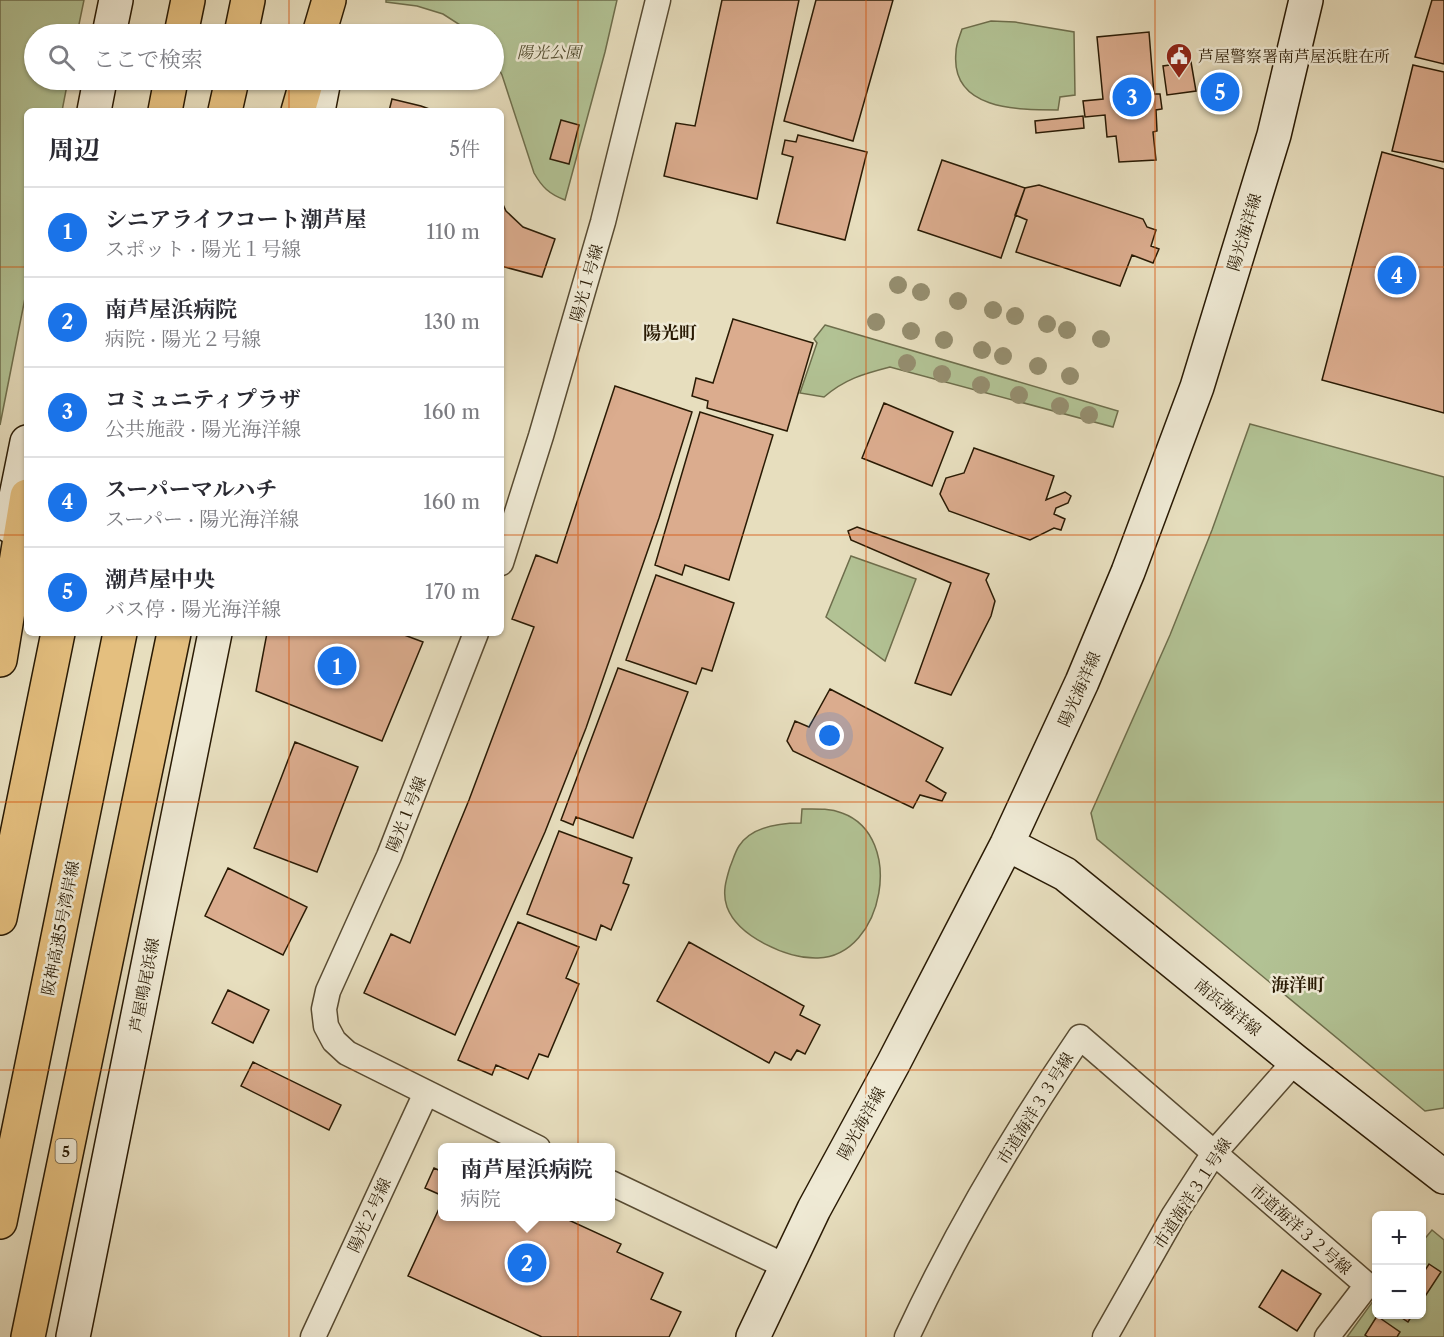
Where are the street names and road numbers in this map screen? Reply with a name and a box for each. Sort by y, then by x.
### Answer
street label: 陽光海洋線 [1223,191,1265,273]
street label: 陽光１号線 [565,242,607,324]
street label: 陽光海洋線 [1054,648,1104,730]
street label: 陽光１号線 [382,773,430,855]
street label: 阪神高速5号湾岸線 [37,859,83,997]
street label: 芦屋鳴尾浜線 [125,936,163,1034]
street label: 南浜海洋線 [1191,974,1265,1040]
street label: 市道海洋３３号線 [993,1048,1077,1168]
street label: 陽光海洋線 [833,1083,889,1163]
street label: 市道海洋３１号線 [1149,1134,1235,1252]
road number: 5 [56,1139,76,1163]
street label: 陽光２号線 [343,1175,395,1255]
street label: 市道海洋３２号線 [1246,1179,1356,1279]

